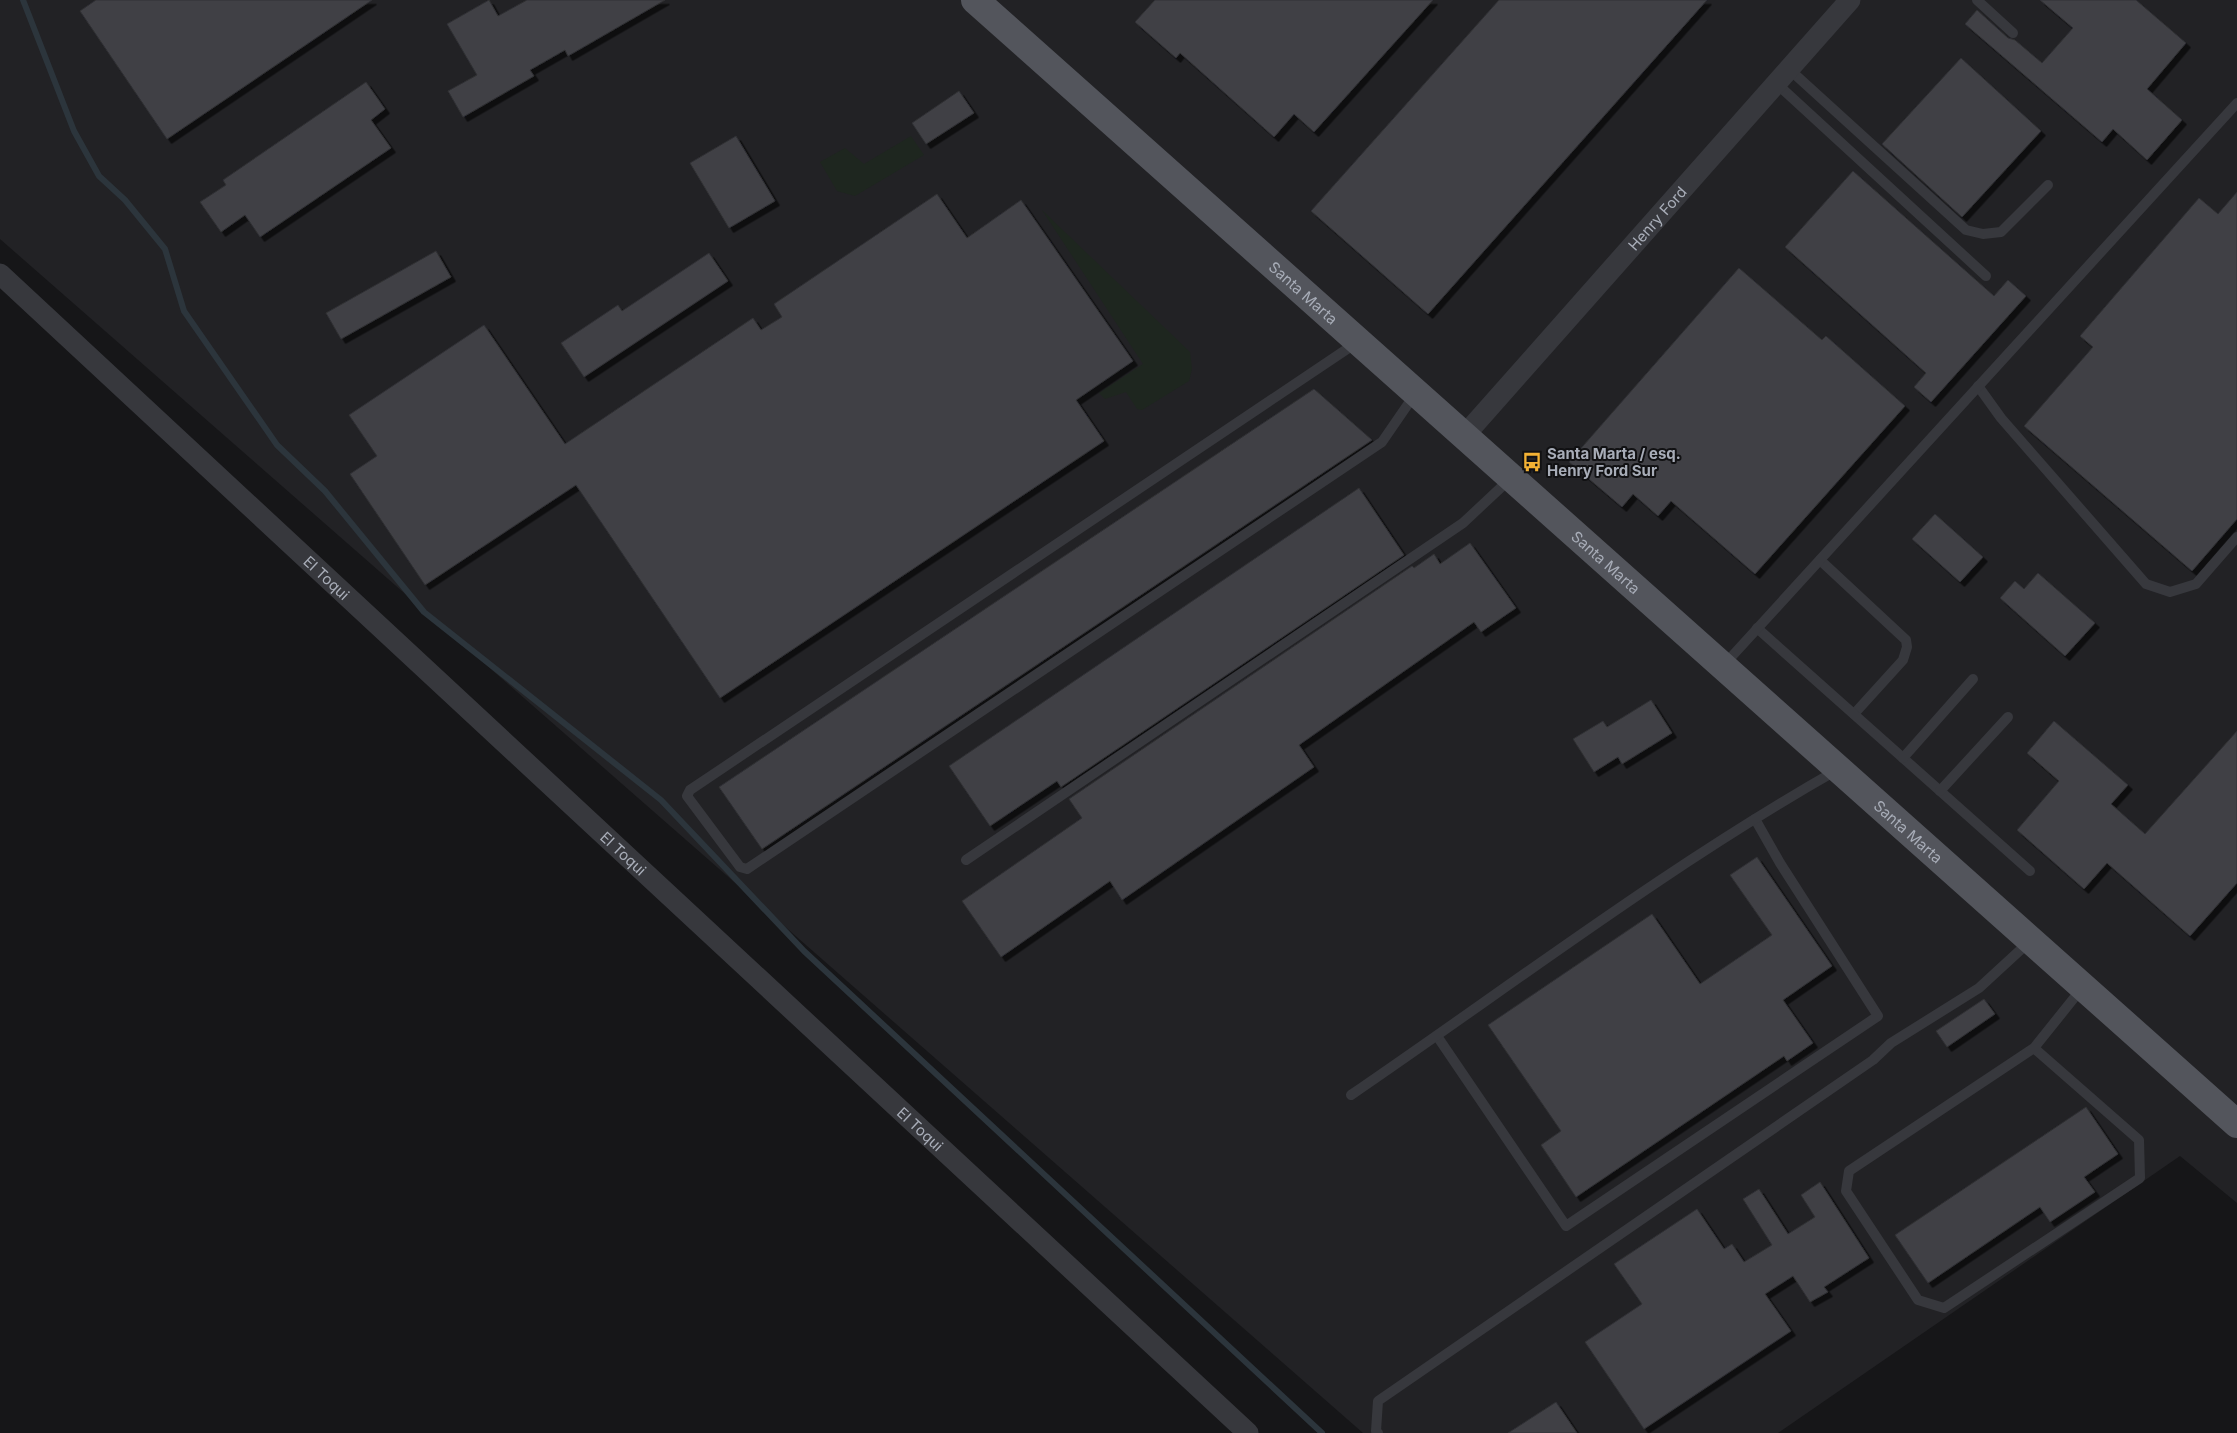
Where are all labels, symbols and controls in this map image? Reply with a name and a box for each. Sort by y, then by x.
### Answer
street label: Henry Ford [1624,182,1690,254]
street label: Santa Marta [1265,257,1342,328]
place label: Santa Marta / esq. Henry Ford Sur [1547,444,1681,480]
bus stop icon: Santa Marta / esq. Henry Ford Sur [1521,451,1543,473]
street label: Santa Marta [1568,526,1644,598]
street label: El Toqui [300,551,354,604]
street label: Santa Marta [1870,796,1947,867]
street label: El Toqui [597,827,651,879]
street label: El Toqui [893,1103,947,1155]

